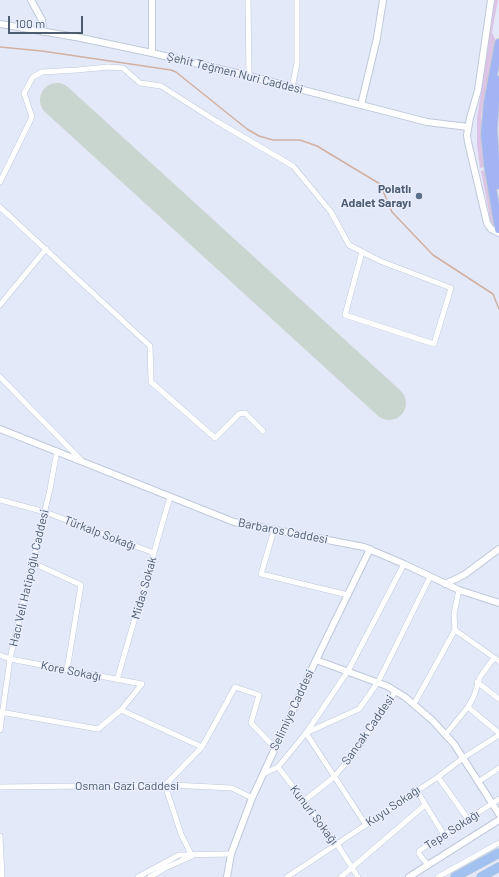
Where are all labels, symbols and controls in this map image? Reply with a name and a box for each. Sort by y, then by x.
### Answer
scale bar [10,8,85,34]
text: 100 m [15,16,45,30]
street label: Şehit Teğmen Nuri Caddesi [166,49,304,97]
place label: Polatlı Adalet Sarayı [341,182,411,210]
marker: Polatlı Adalet Sarayı [414,191,424,201]
street label: Hacı Veli Hatipoğlu Caddesi [6,508,52,648]
street label: Türkalp Sokağı [62,513,138,553]
street label: Barbaros Caddesi [237,515,329,547]
street label: Midas Sokak [128,555,160,621]
street label: Kore Sokağı [40,658,102,684]
street label: Selimiye Caddesi [267,667,317,753]
street label: Sancak Caddesi [339,692,397,768]
street label: Osman Gazi Caddesi [75,779,179,793]
street label: Kunuri Sokağı [287,782,341,848]
street label: Kuyu Sokağı [363,783,423,829]
street label: Tepe Sokağı [422,807,482,853]

